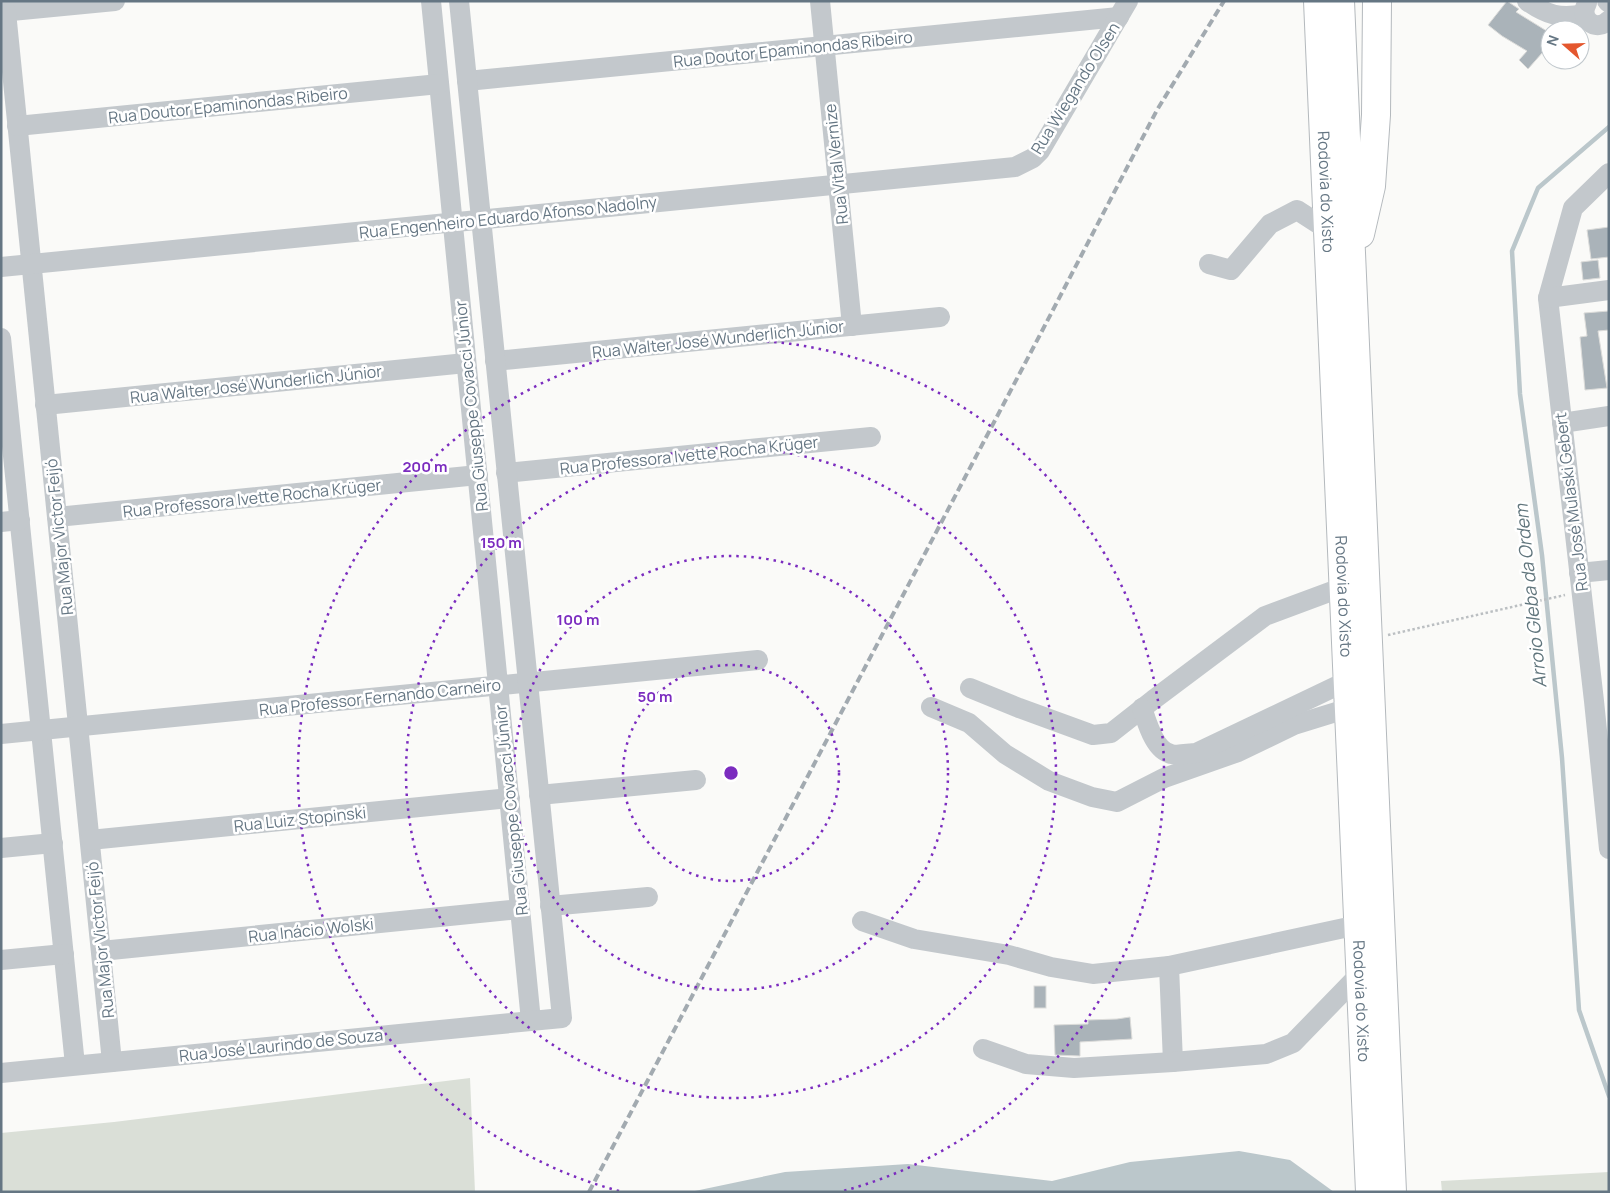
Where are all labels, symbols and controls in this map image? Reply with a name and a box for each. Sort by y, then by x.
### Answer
street label: Rua Wiegando Olsen [1025,18,1125,158]
north arrow [1540,20,1590,70]
street label: Rua Doutor Epaminondas Ribeiro [672,25,914,73]
text: N [1542,32,1563,48]
street label: Rua Doutor Epaminondas Ribeiro [107,81,349,129]
street label: Rua Vital Vernize [819,103,853,225]
street label: Rodovia do Xisto [1313,131,1340,253]
street label: Rua Engenheiro Eduardo Afonso Nadolny [358,190,659,244]
street label: Rua Giuseppe Covacci Júnior [449,299,493,513]
street label: Rua Walter José Wunderlich Júnior [591,315,845,363]
street label: Rua Walter José Wunderlich Júnior [129,360,383,408]
street label: Rua José Mulaski Gebert [1549,411,1593,593]
street label: Rua Professora Ivette Rocha Krüger [559,430,819,480]
text: 200 m [402,456,448,477]
street label: Rua Major Victor Feijó [40,458,78,616]
street label: Rua Professora Ivette Rocha Krüger [122,473,382,523]
water label: Arroio Gleba da Ordem [1508,501,1552,689]
text: 150 m [480,532,522,553]
street label: Rodovia do Xisto [1330,535,1358,658]
text: 100 m [557,609,599,630]
street label: Rua Professor Fernando Carneiro [258,673,502,721]
text: 50 m [637,686,673,707]
street label: Rua Giuseppe Covacci Júnior [489,703,533,917]
centre of rings [722,764,740,782]
street label: Rua Luiz Stopinski [233,801,367,837]
street label: Rua Major Victor Feijó [81,861,119,1019]
street label: Rua Inácio Wolski [247,912,375,948]
street label: Rodovia do Xisto [1348,940,1375,1062]
street label: Rua José Laurindo de Souza [178,1023,384,1067]

